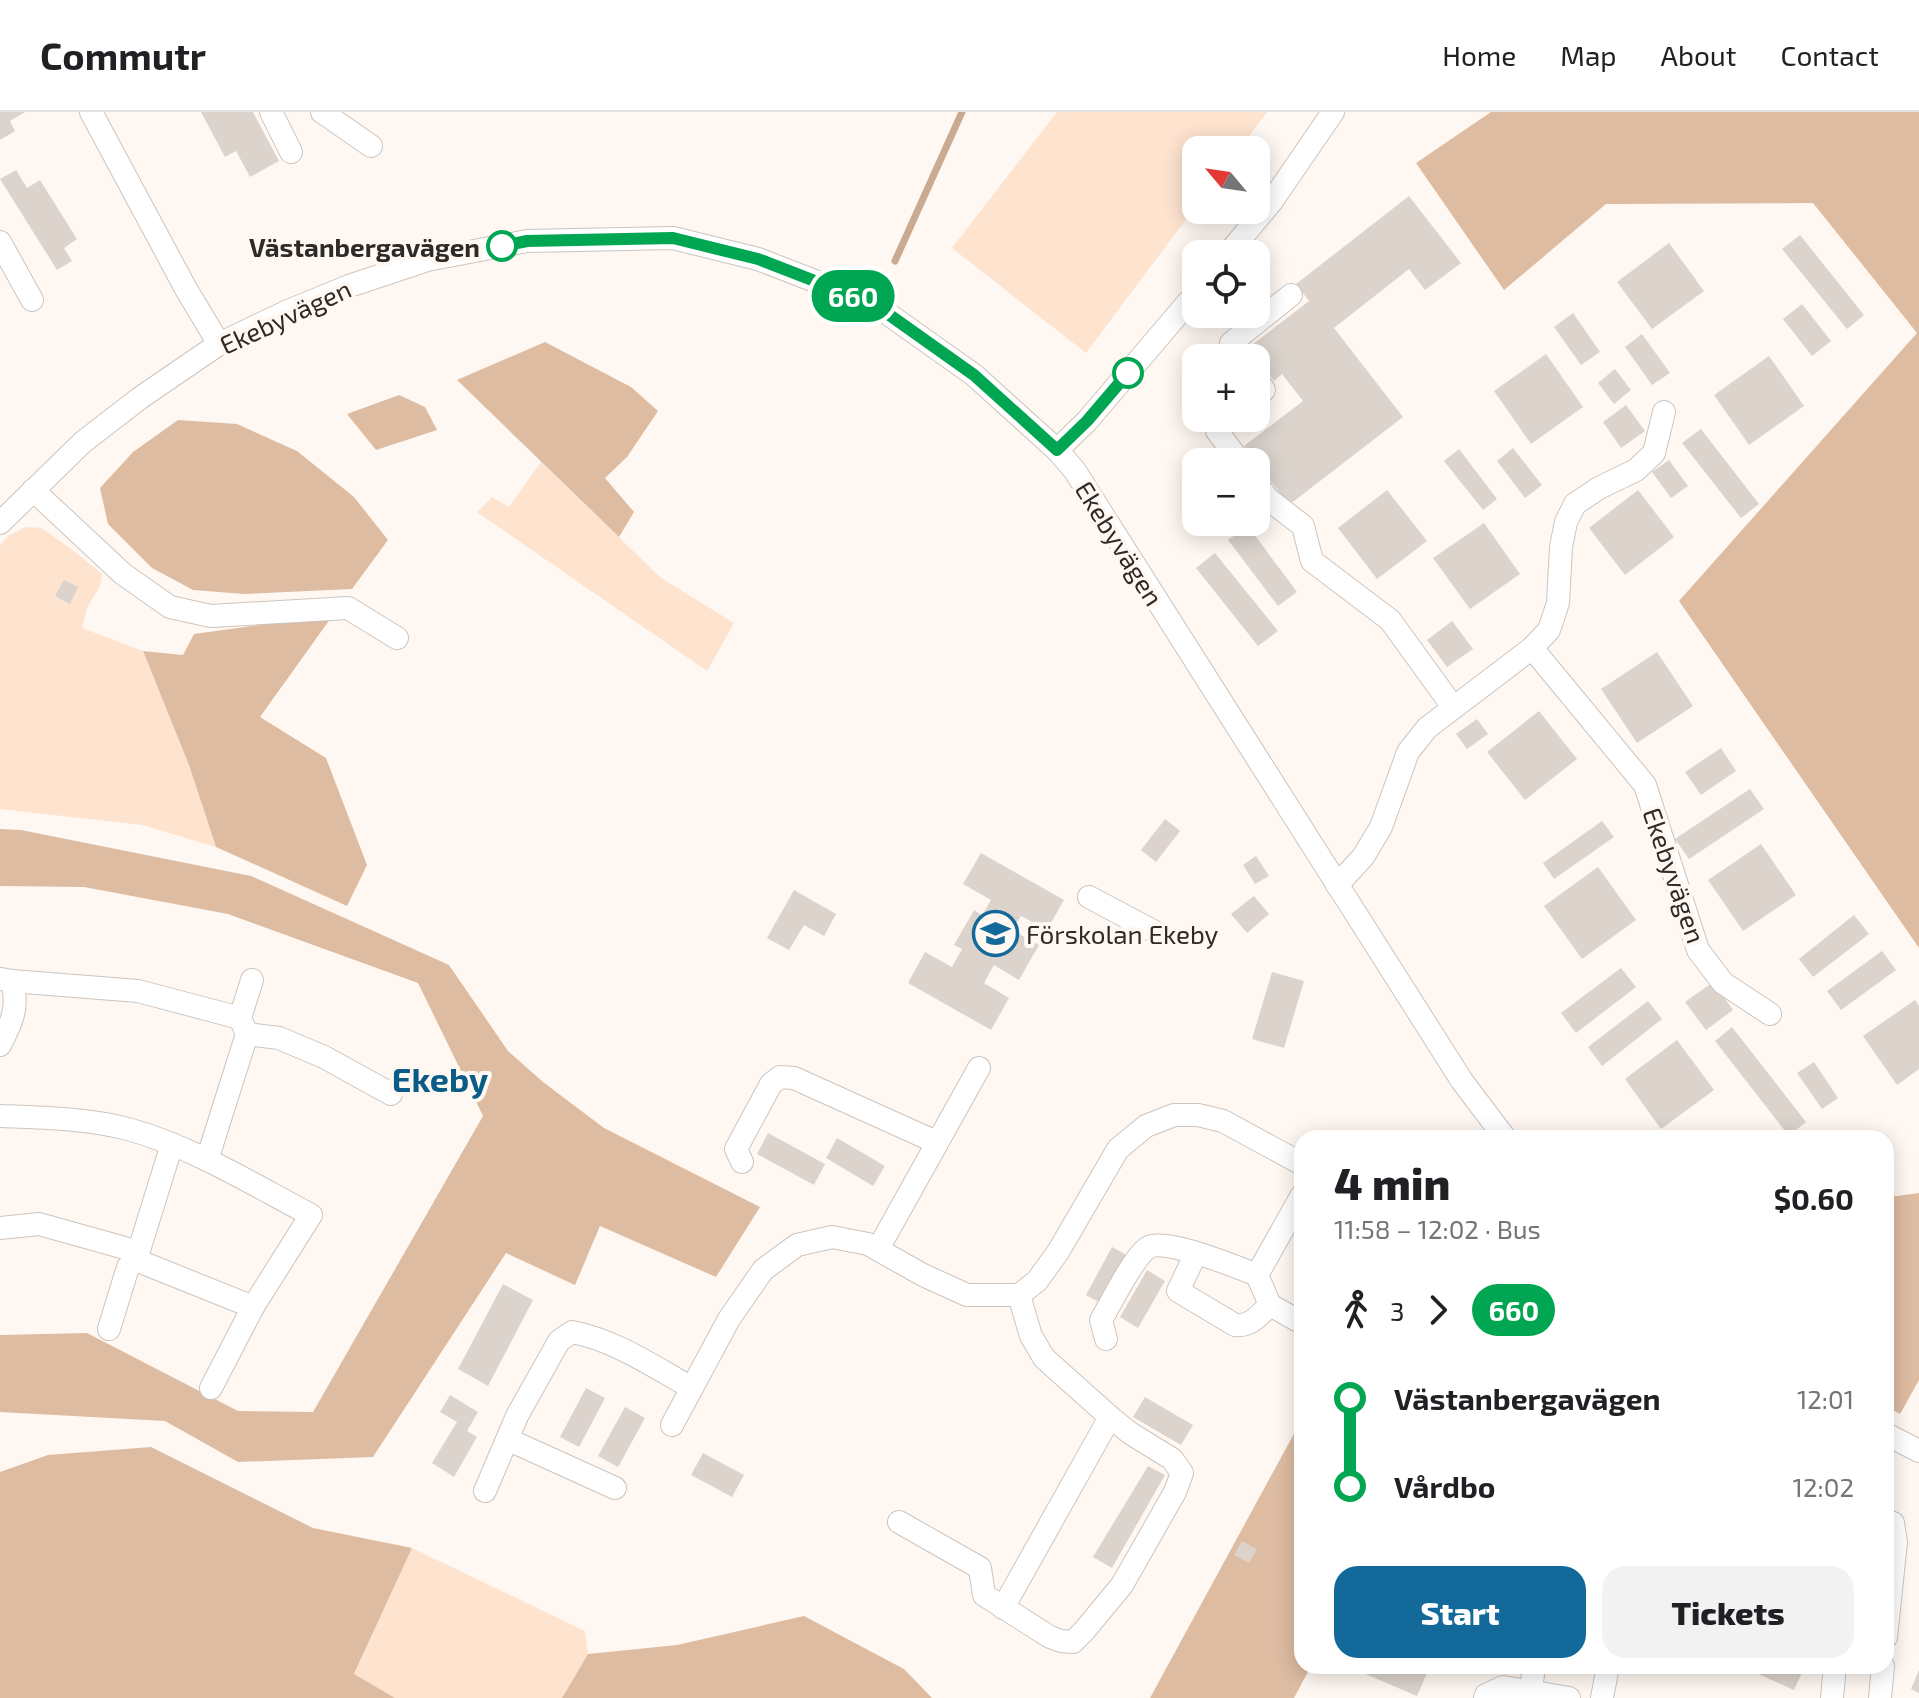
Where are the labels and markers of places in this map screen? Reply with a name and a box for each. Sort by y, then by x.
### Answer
place label: Västanbergavägen [249,231,480,262]
marker: Västanbergavägen [487,231,517,261]
unlabelled marker [1113,358,1143,388]
school or university icon: Förskolan Ekeby [971,909,1019,957]
place label: Förskolan Ekeby [1026,918,1219,949]

